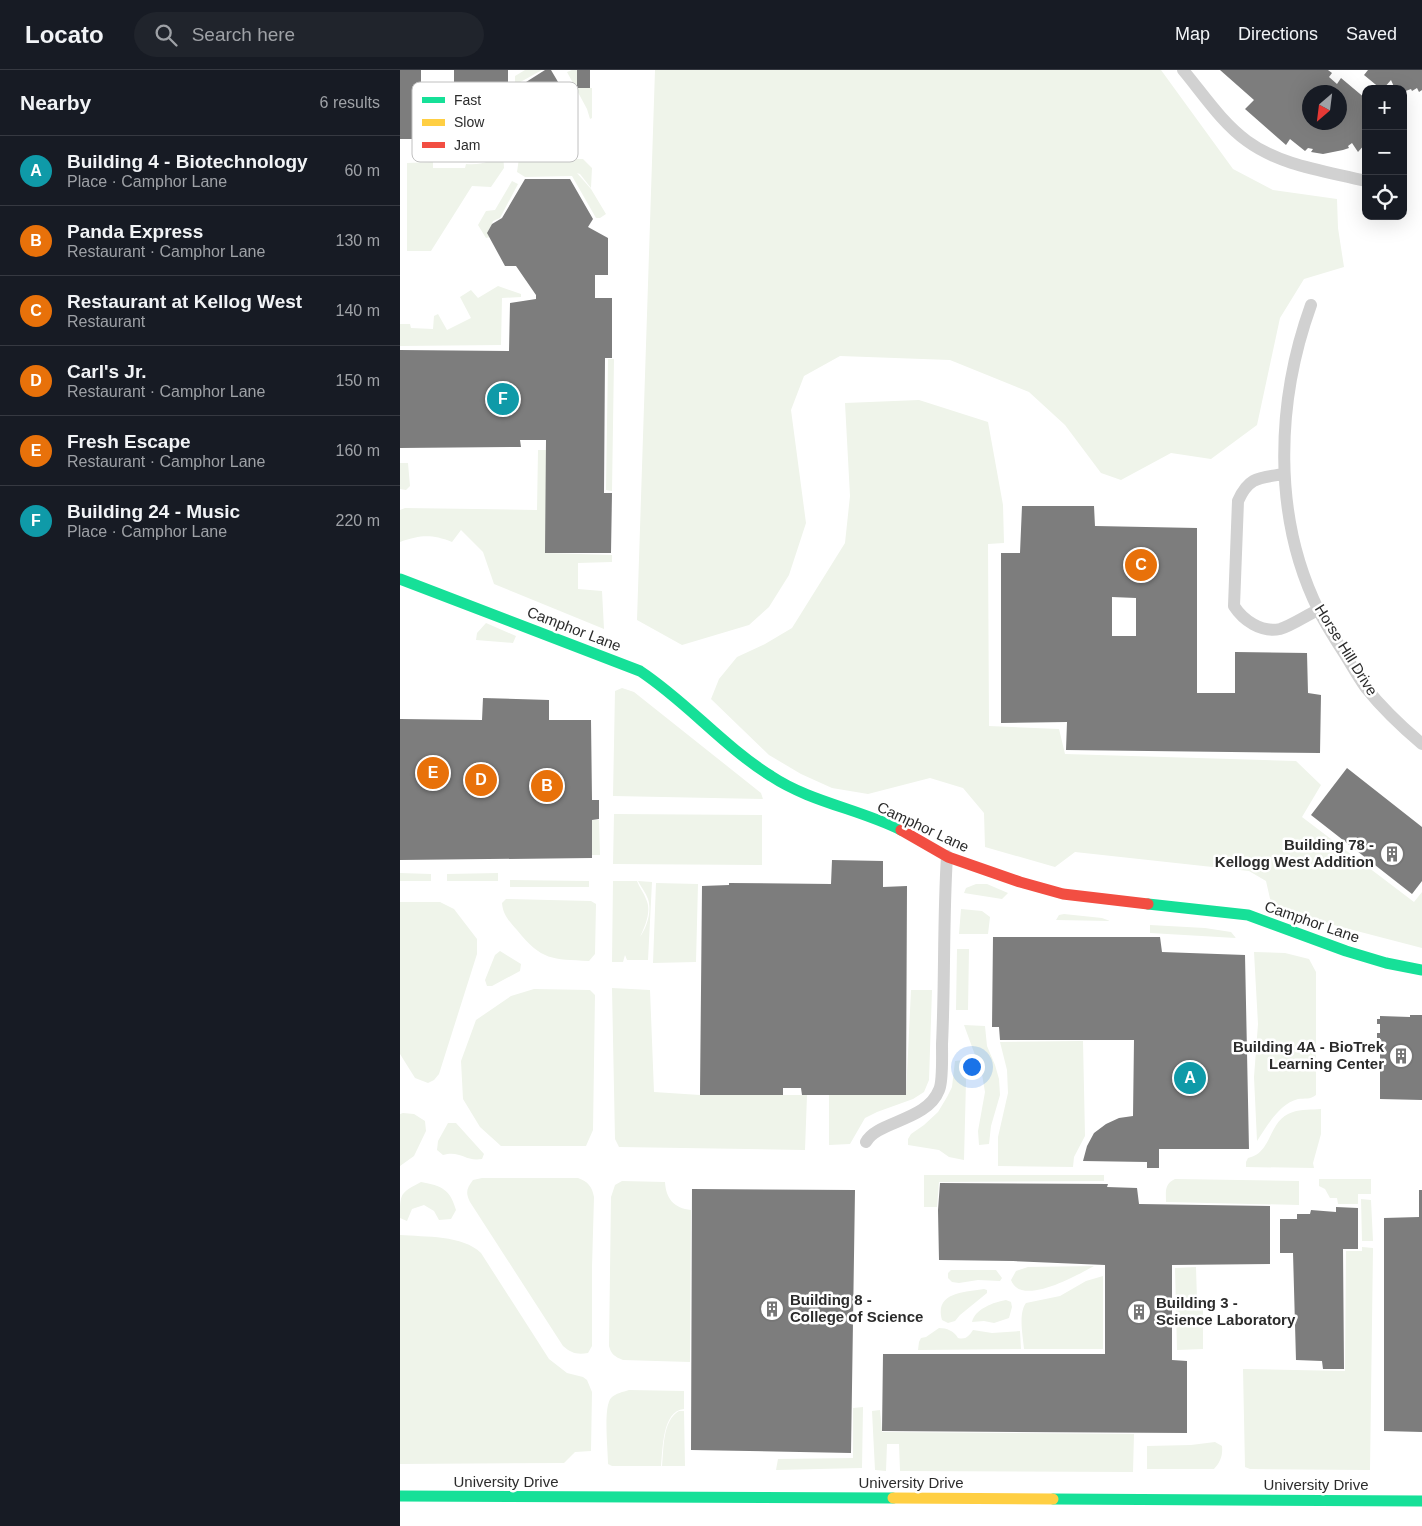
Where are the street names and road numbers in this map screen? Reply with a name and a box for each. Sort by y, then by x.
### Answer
street label: Horse Hill Drive [1312,601,1381,698]
street label: Camphor Lane [525,603,624,654]
street label: Camphor Lane [875,798,972,855]
street label: Camphor Lane [1262,897,1362,946]
street label: University Drive [453,1473,559,1490]
street label: University Drive [858,1474,964,1491]
street label: University Drive [1263,1476,1369,1493]

